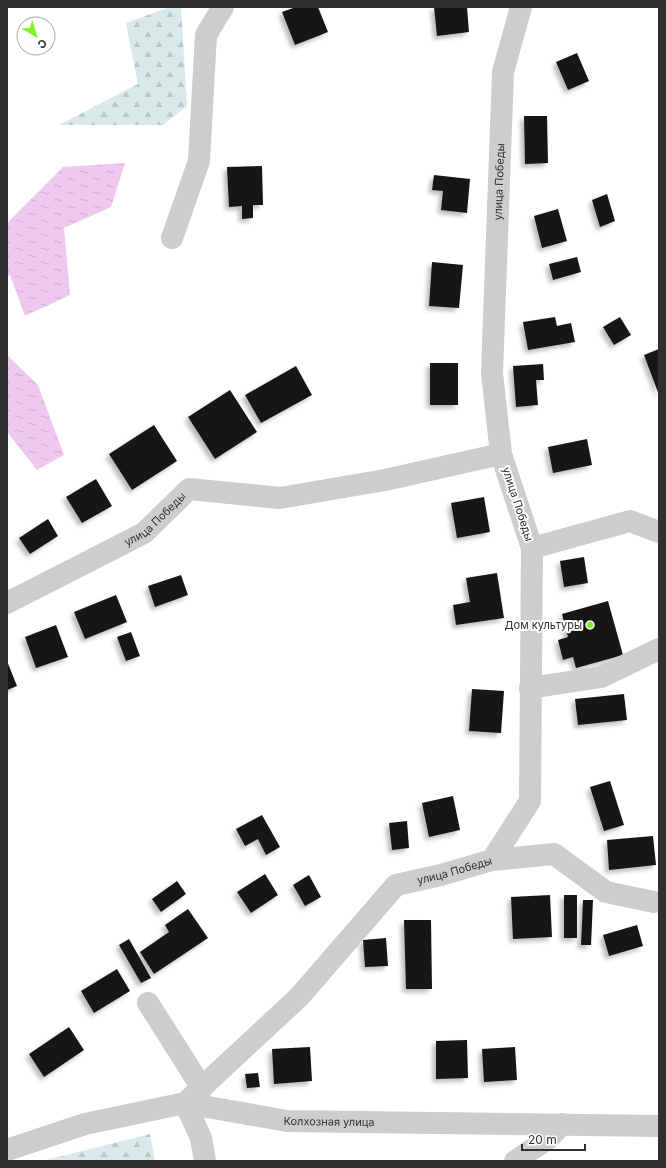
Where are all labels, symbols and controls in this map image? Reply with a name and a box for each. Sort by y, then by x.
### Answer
north arrow [16,16,56,56]
text: С [35,36,50,52]
street label: улица Победы [491,143,507,221]
street label: улица Победы [499,465,537,543]
street label: улица Победы [122,489,189,549]
place label: Дом культуры [505,618,582,632]
marker: Дом культуры [585,620,595,630]
street label: улица Победы [416,853,494,887]
street label: Колхозная улица [283,1114,375,1129]
scale bar [522,1126,585,1152]
text: 20 m [528,1132,557,1147]

